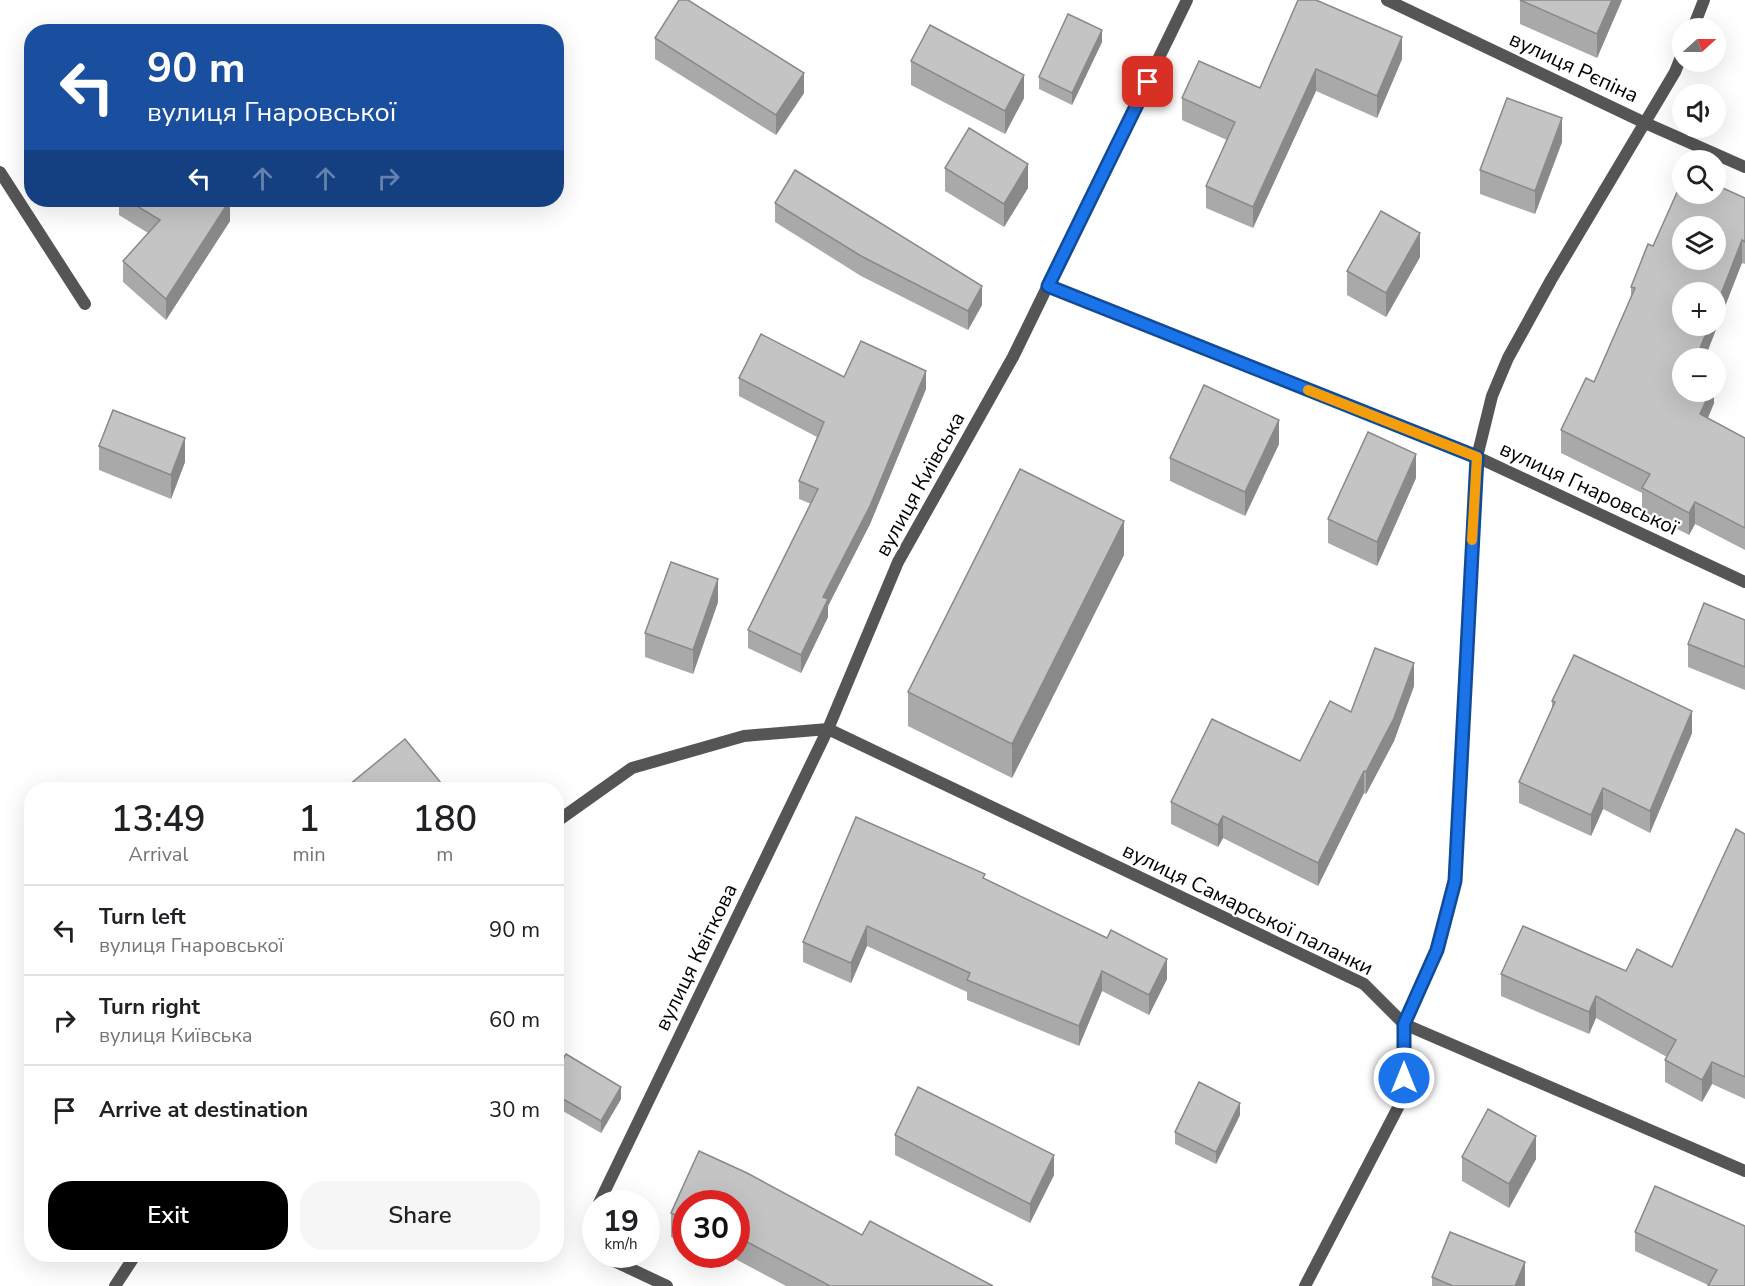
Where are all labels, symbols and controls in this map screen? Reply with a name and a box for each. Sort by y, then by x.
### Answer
north arrow [1672,18,1726,72]
map controls [1672,18,1726,402]
street label: вулиця Рєпіна [1505,25,1643,109]
text: 90 m [147,40,246,97]
icon: left [48,48,126,126]
pin [1122,56,1173,107]
icon: arrive [1131,65,1164,98]
button: sound [1672,84,1726,138]
text: вулиця Гнаровської [147,94,396,131]
button: search [1672,150,1726,204]
icon: left [183,162,216,195]
icon: ahead [246,162,279,195]
icon: ahead [309,162,342,195]
icon: right [372,162,405,195]
button: layers [1672,216,1726,270]
button: + [1672,282,1726,336]
button: − [1672,348,1726,402]
street label: вулиця Київська [869,407,971,561]
street label: вулиця Гнаровської [1495,434,1684,542]
text: 13:49 [111,795,206,844]
text: 1 [298,795,320,844]
text: 180 [412,795,477,844]
street label: вулиця Самарської паланки [1118,836,1378,982]
text: Arrival [128,841,188,868]
text: min [293,841,326,868]
text: m [436,841,453,868]
street label: вулиця Квіткова [648,879,744,1035]
text: Turn left [99,902,186,932]
icon: left [48,914,81,947]
text: 90 m [489,915,540,945]
text: вулиця Гнаровської [99,932,284,959]
text: Turn right [99,992,200,1022]
icon: right [48,1004,81,1037]
text: 60 m [489,1005,540,1035]
text: вулиця Київська [99,1022,253,1049]
position arrow [1372,1046,1436,1110]
icon: arrive [48,1094,81,1127]
text: Arrive at destination [99,1095,308,1125]
text: 30 m [489,1095,540,1125]
button: Exit [48,1181,288,1250]
button: Share [300,1181,540,1250]
speed limit sign: 30 [672,1190,750,1268]
text: 19 [603,1201,639,1242]
text: km/h [604,1234,638,1254]

